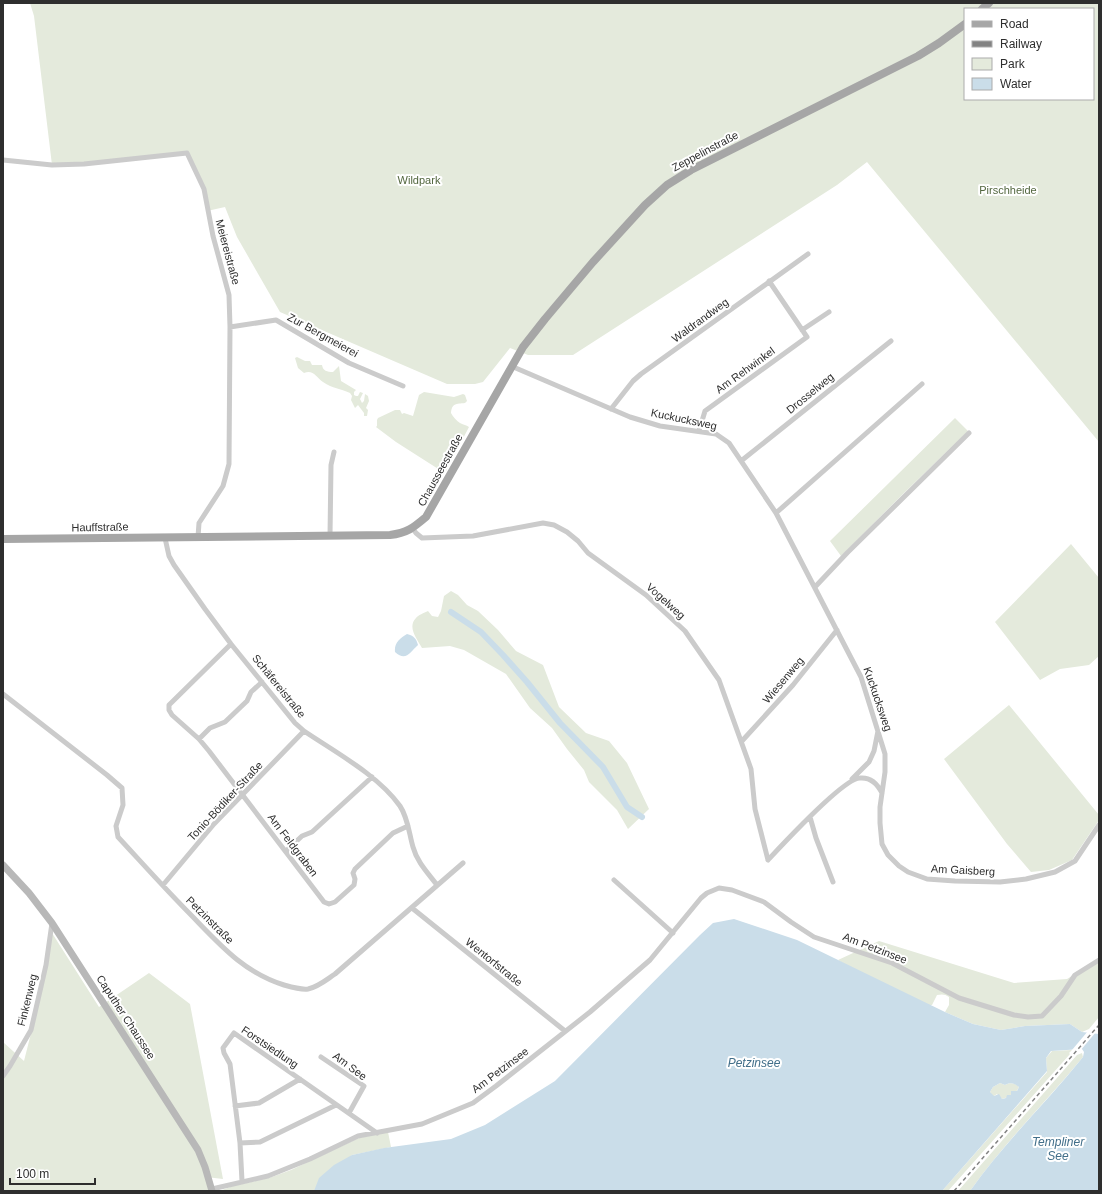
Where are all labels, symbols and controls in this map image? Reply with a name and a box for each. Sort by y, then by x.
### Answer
legend [964,8,1094,100]
text: Road [1000,17,1029,31]
text: Railway [1000,37,1042,51]
text: Park [1000,57,1026,71]
text: Water [1000,77,1032,91]
street label: Zeppelinstraße [670,128,740,174]
park label: Wildpark [398,174,441,186]
park label: Pirschheide [979,184,1037,196]
street label: Meiereistraße [214,218,242,286]
street label: Waldrandweg [669,295,731,345]
street label: Zur Bergmeierei [286,311,360,359]
street label: Am Rehwinkel [713,344,777,396]
street label: Drosselweg [784,370,836,416]
street label: Kuckucksweg [650,406,718,432]
street label: Chausseestraße [415,432,465,508]
street label: Hauffstraße [71,521,129,533]
street label: Vogelweg [644,581,688,621]
street label: Schäfereistraße [250,652,308,720]
street label: Wiesenweg [760,654,806,706]
street label: Kuckucksweg [861,665,895,733]
street label: Tonio-Bödiker-Straße [185,759,265,843]
street label: Am Feldgraben [266,811,320,879]
street label: Am Gaisberg [931,862,995,878]
street label: Petzinstraße [184,894,236,946]
street label: Am Petzinsee [841,930,909,966]
street label: Wentorfstraße [463,935,525,989]
street label: Finkenweg [15,973,39,1027]
street label: Caputher Chaussee [94,973,158,1061]
street label: Forstsiedlung [239,1024,301,1070]
street label: Am Petzinsee [469,1045,531,1095]
street label: Am See [331,1049,369,1083]
water label: Petzinsee [728,1056,781,1070]
water label: Templiner See [1032,1135,1085,1163]
scale bar [10,1160,95,1186]
text: 100 m [16,1167,49,1181]

